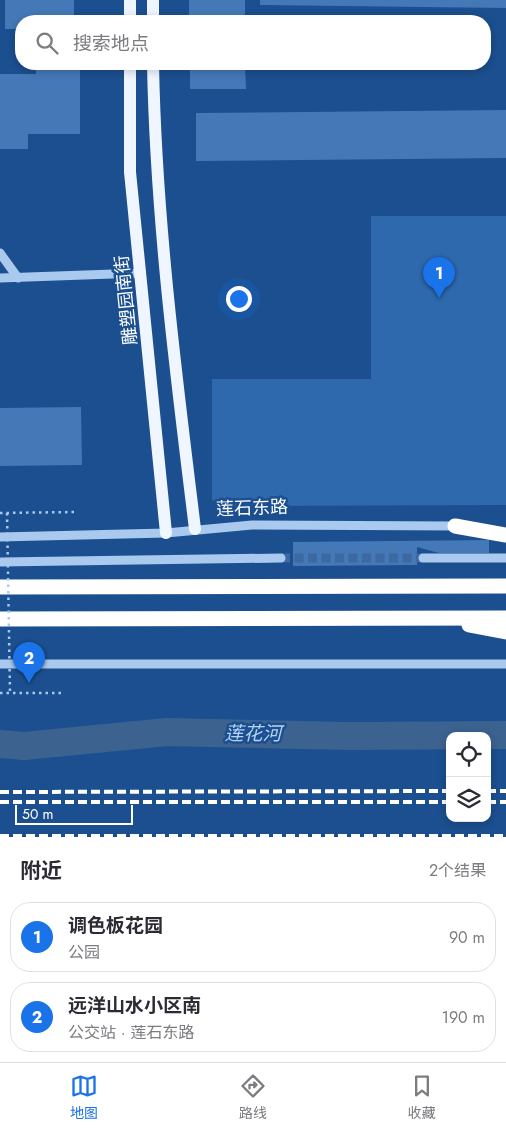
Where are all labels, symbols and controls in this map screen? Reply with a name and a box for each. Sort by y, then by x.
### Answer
search box [15,15,491,70]
icon: search [33,29,61,57]
text: 搜索地点 [73,30,149,57]
street label: 雕塑园南街 [108,254,144,346]
pin: 1 [423,257,455,298]
your location [226,286,252,312]
street label: 莲石东路 [216,494,288,522]
pin: 2 [13,642,45,683]
water label: 莲花河 [224,720,285,747]
map controls [446,732,491,822]
button: locate [446,732,491,777]
button: layers [446,777,491,822]
scale bar [15,802,132,825]
text: 50 m [22,804,53,824]
text: 附近 [20,856,62,886]
text: 2个结果 [429,859,486,882]
text: 调色板花园 [68,912,163,939]
text: 1 [33,926,41,949]
text: 90 m [449,926,485,949]
text: 公园 [68,941,100,964]
text: 远洋山水小区南 [68,992,201,1019]
text: 2 [32,1006,42,1029]
text: 190 m [442,1006,485,1029]
text: 公交站 · 莲石东路 [68,1021,194,1044]
tab: 地图 [70,1072,98,1123]
tab: 路线 [239,1072,267,1123]
tab: 收藏 [408,1072,436,1123]

